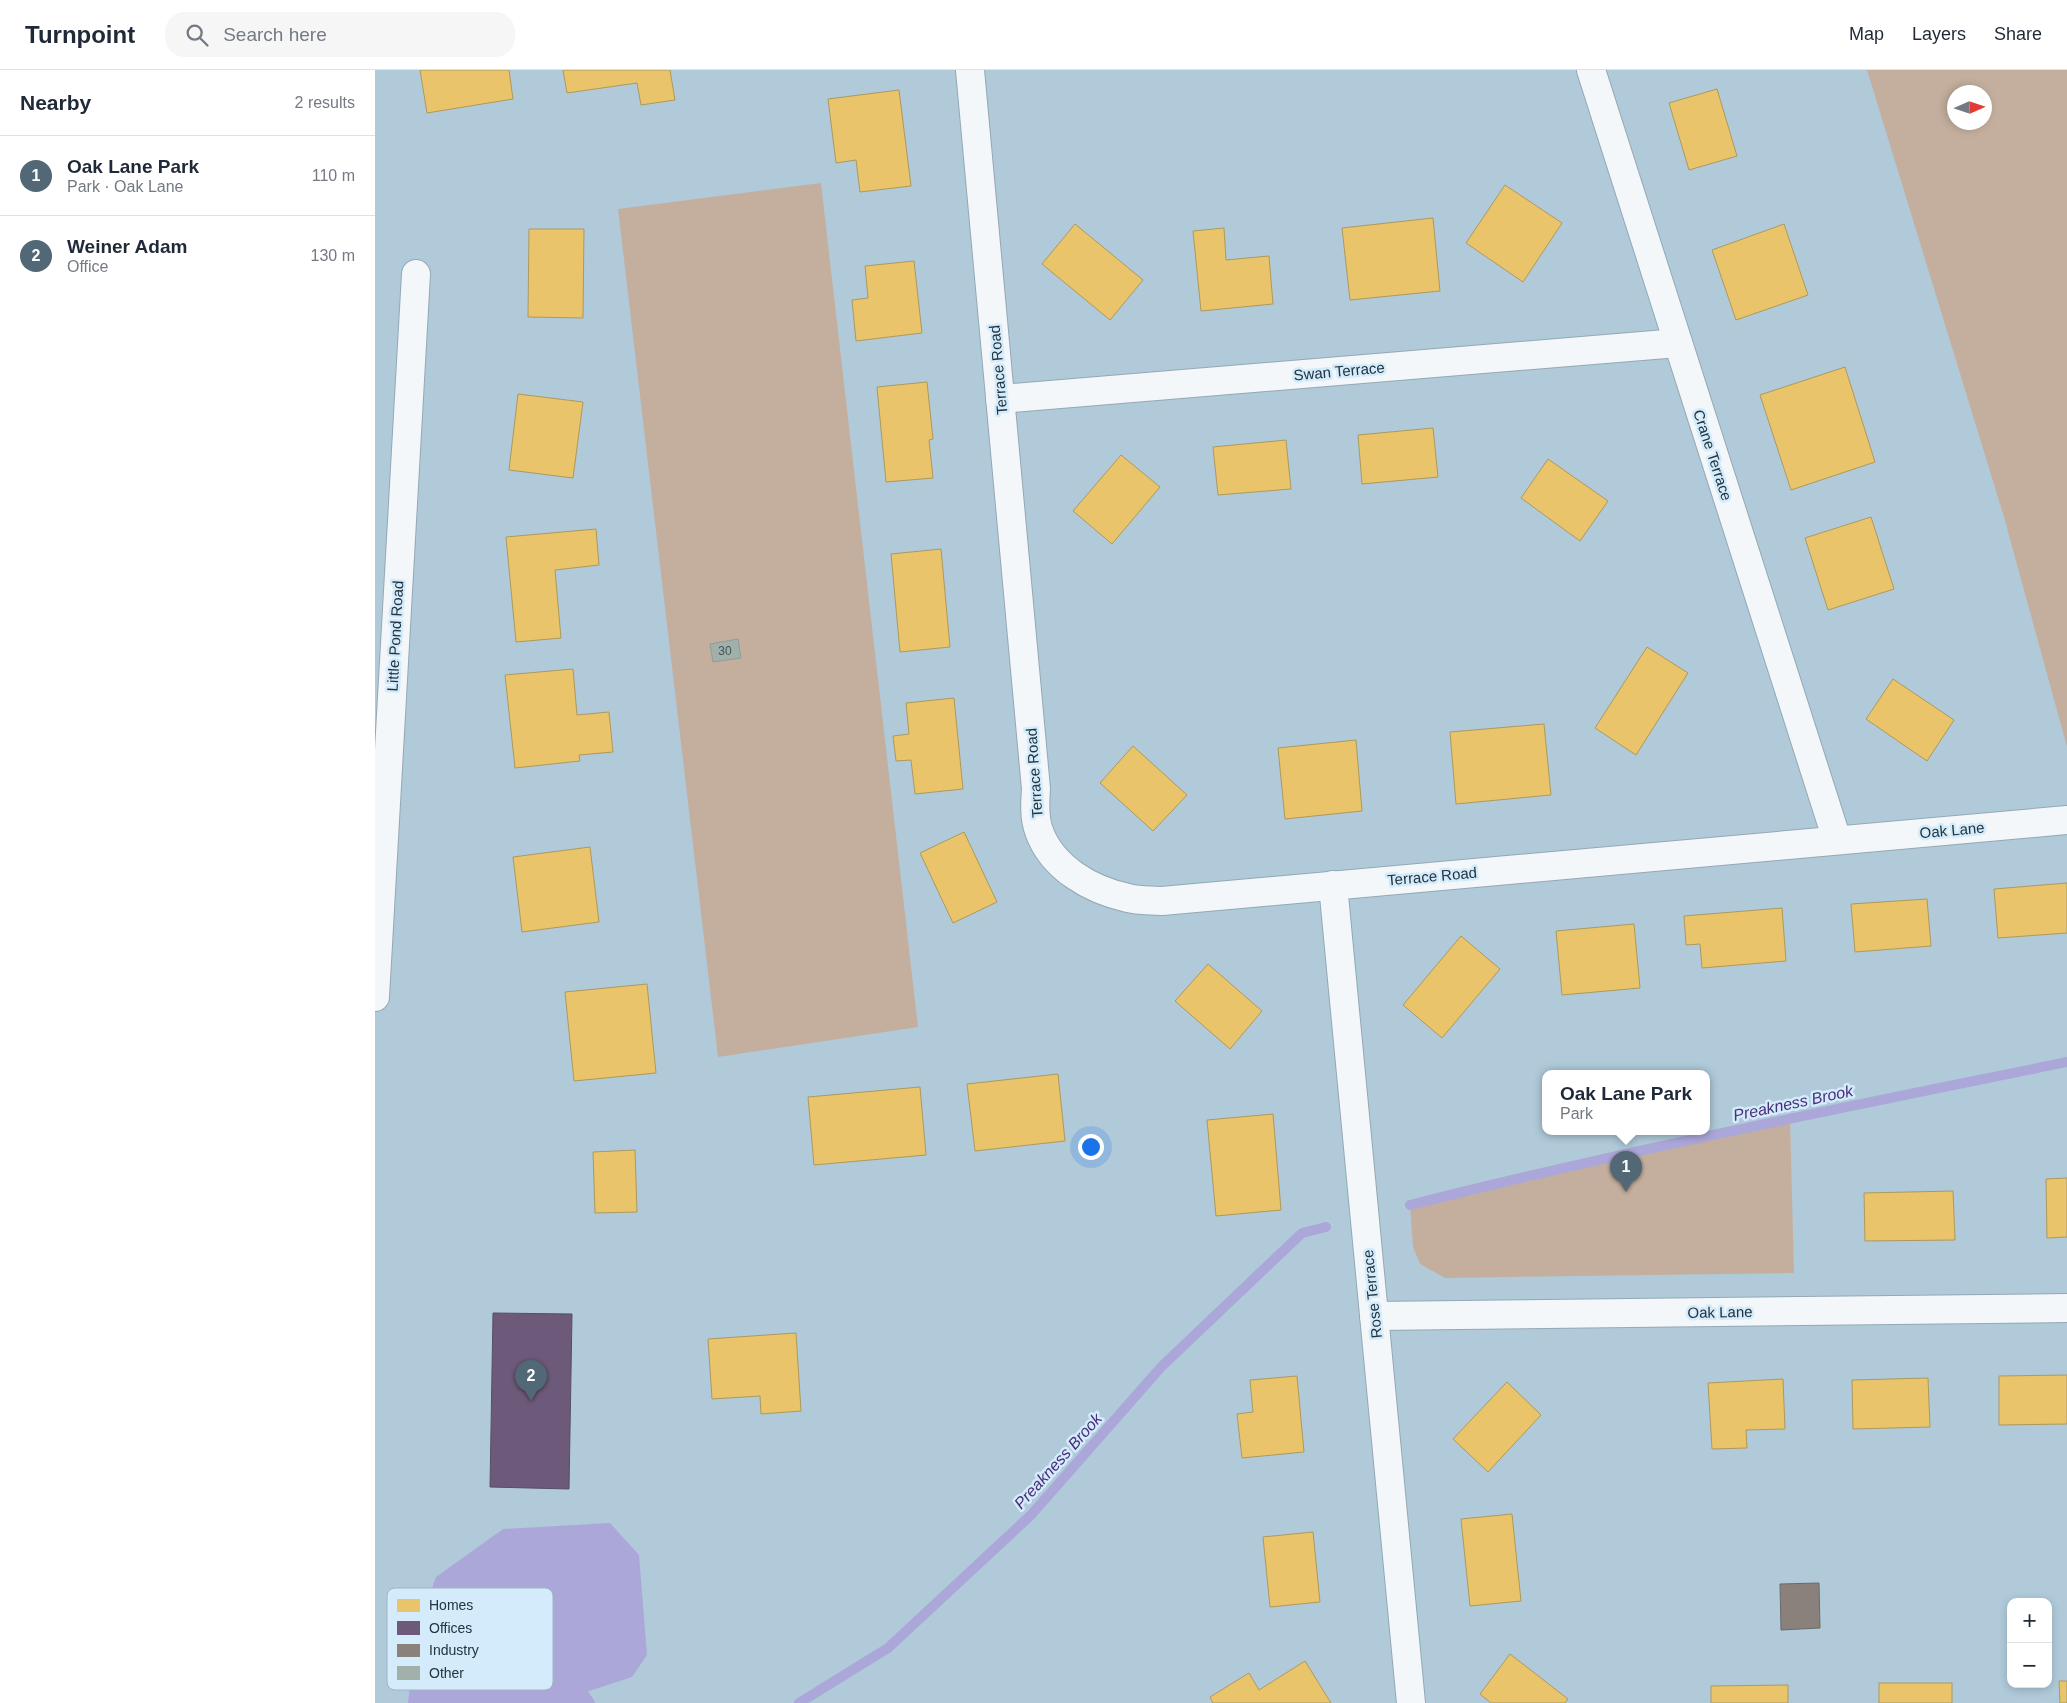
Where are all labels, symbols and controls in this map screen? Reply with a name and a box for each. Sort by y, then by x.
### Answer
search box [165,12,515,57]
text: Turnpoint [25,21,135,48]
icon: search [183,21,211,49]
text: Search here [223,24,327,45]
text: Map [1849,24,1884,44]
text: Layers [1912,24,1966,44]
text: Share [1994,24,2042,44]
north arrow [1947,85,1992,130]
text: Nearby [20,91,91,114]
text: 2 results [295,94,355,111]
text: Oak Lane Park [67,156,199,177]
text: 1 [32,167,40,184]
text: 110 m [312,167,355,184]
text: Park · Oak Lane [67,178,184,195]
text: Weiner Adam [67,236,187,257]
text: 2 [32,247,40,264]
text: 130 m [311,247,355,264]
text: Office [67,258,109,275]
street label: Terrace Road [986,324,1010,416]
street label: Swan Terrace [1293,359,1385,383]
street label: Crane Terrace [1690,407,1736,503]
street label: Little Pond Road [384,580,406,692]
house number: 30 [718,644,732,658]
street label: Terrace Road [1022,727,1046,819]
street label: Oak Lane [1919,819,1985,841]
street label: Terrace Road [1386,864,1478,888]
popup [1542,1070,1710,1135]
water label: Preakness Brook [1732,1082,1855,1124]
text: Oak Lane Park [1560,1083,1692,1104]
text: Park [1560,1105,1593,1122]
your location [1078,1134,1104,1160]
pin: 1 [1610,1151,1642,1192]
street label: Rose Terrace [1359,1249,1385,1339]
street label: Oak Lane [1687,1303,1753,1321]
pin: 2 [515,1360,547,1401]
water label: Preakness Brook [1011,1409,1106,1512]
legend [387,1588,553,1690]
text: Homes [429,1597,473,1613]
map controls [2007,1598,2052,1688]
button: + [2007,1598,2052,1643]
text: Offices [429,1620,472,1636]
text: Industry [429,1642,479,1658]
button: − [2007,1643,2052,1688]
text: Other [429,1665,464,1681]

